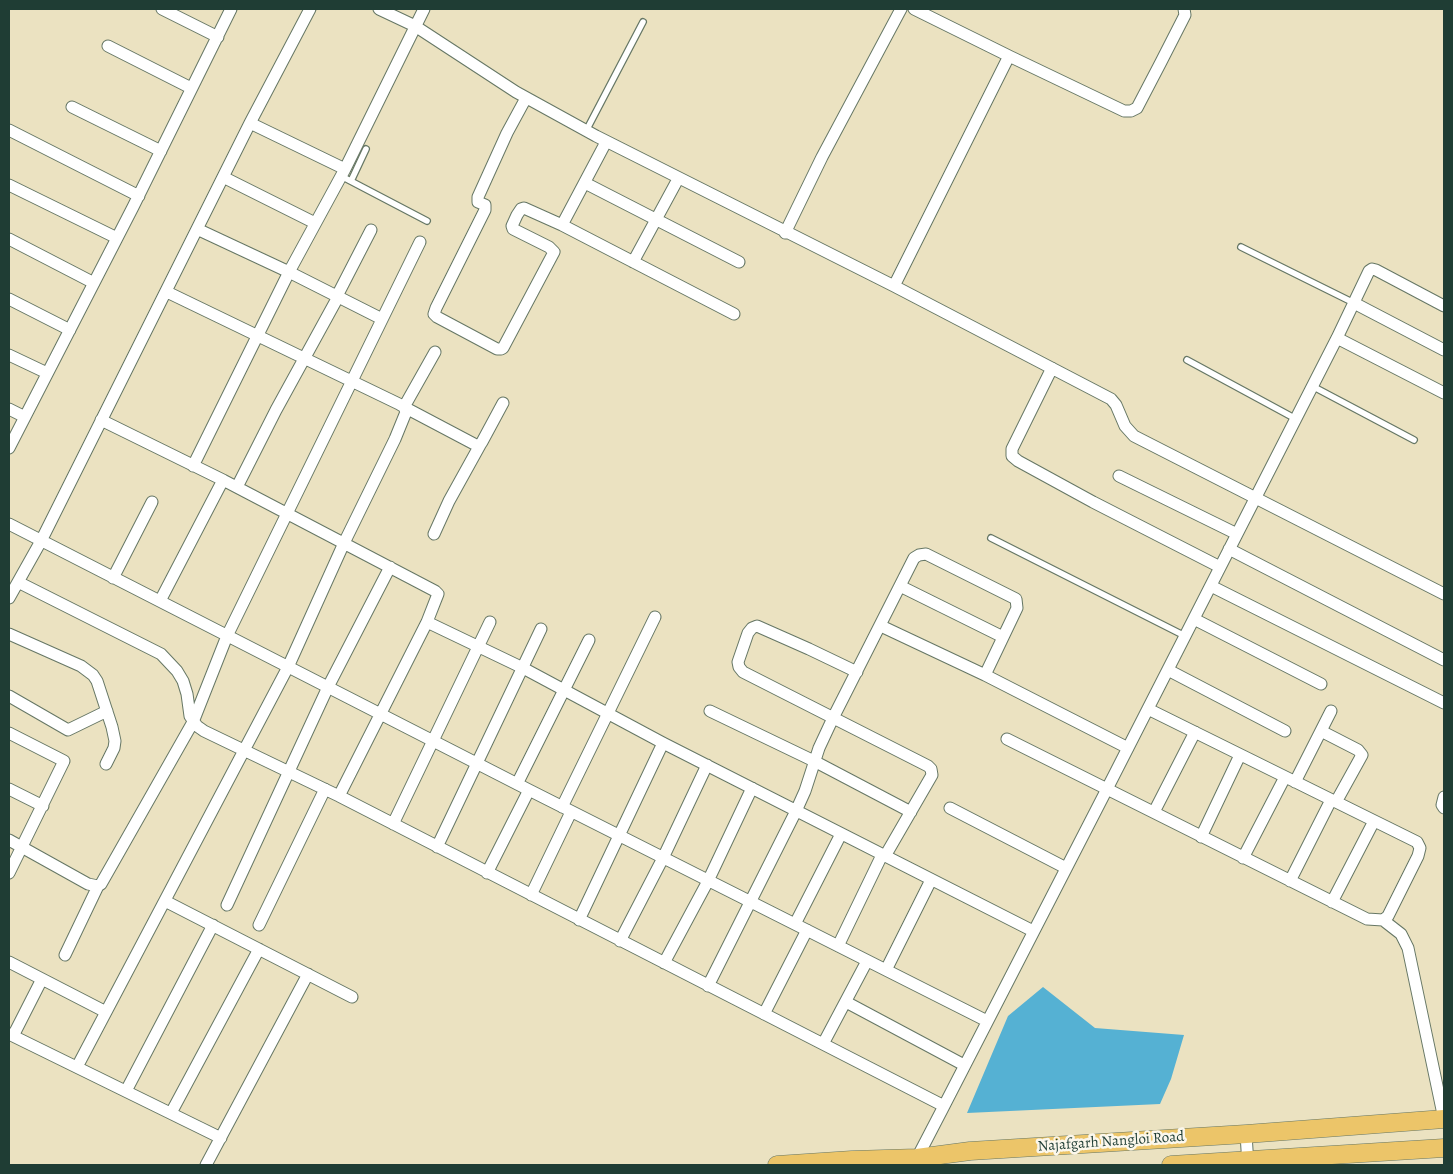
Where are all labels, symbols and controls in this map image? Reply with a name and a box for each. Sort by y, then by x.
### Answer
street label: Najafgarh Nangloi Road [1037,1128,1185,1156]

